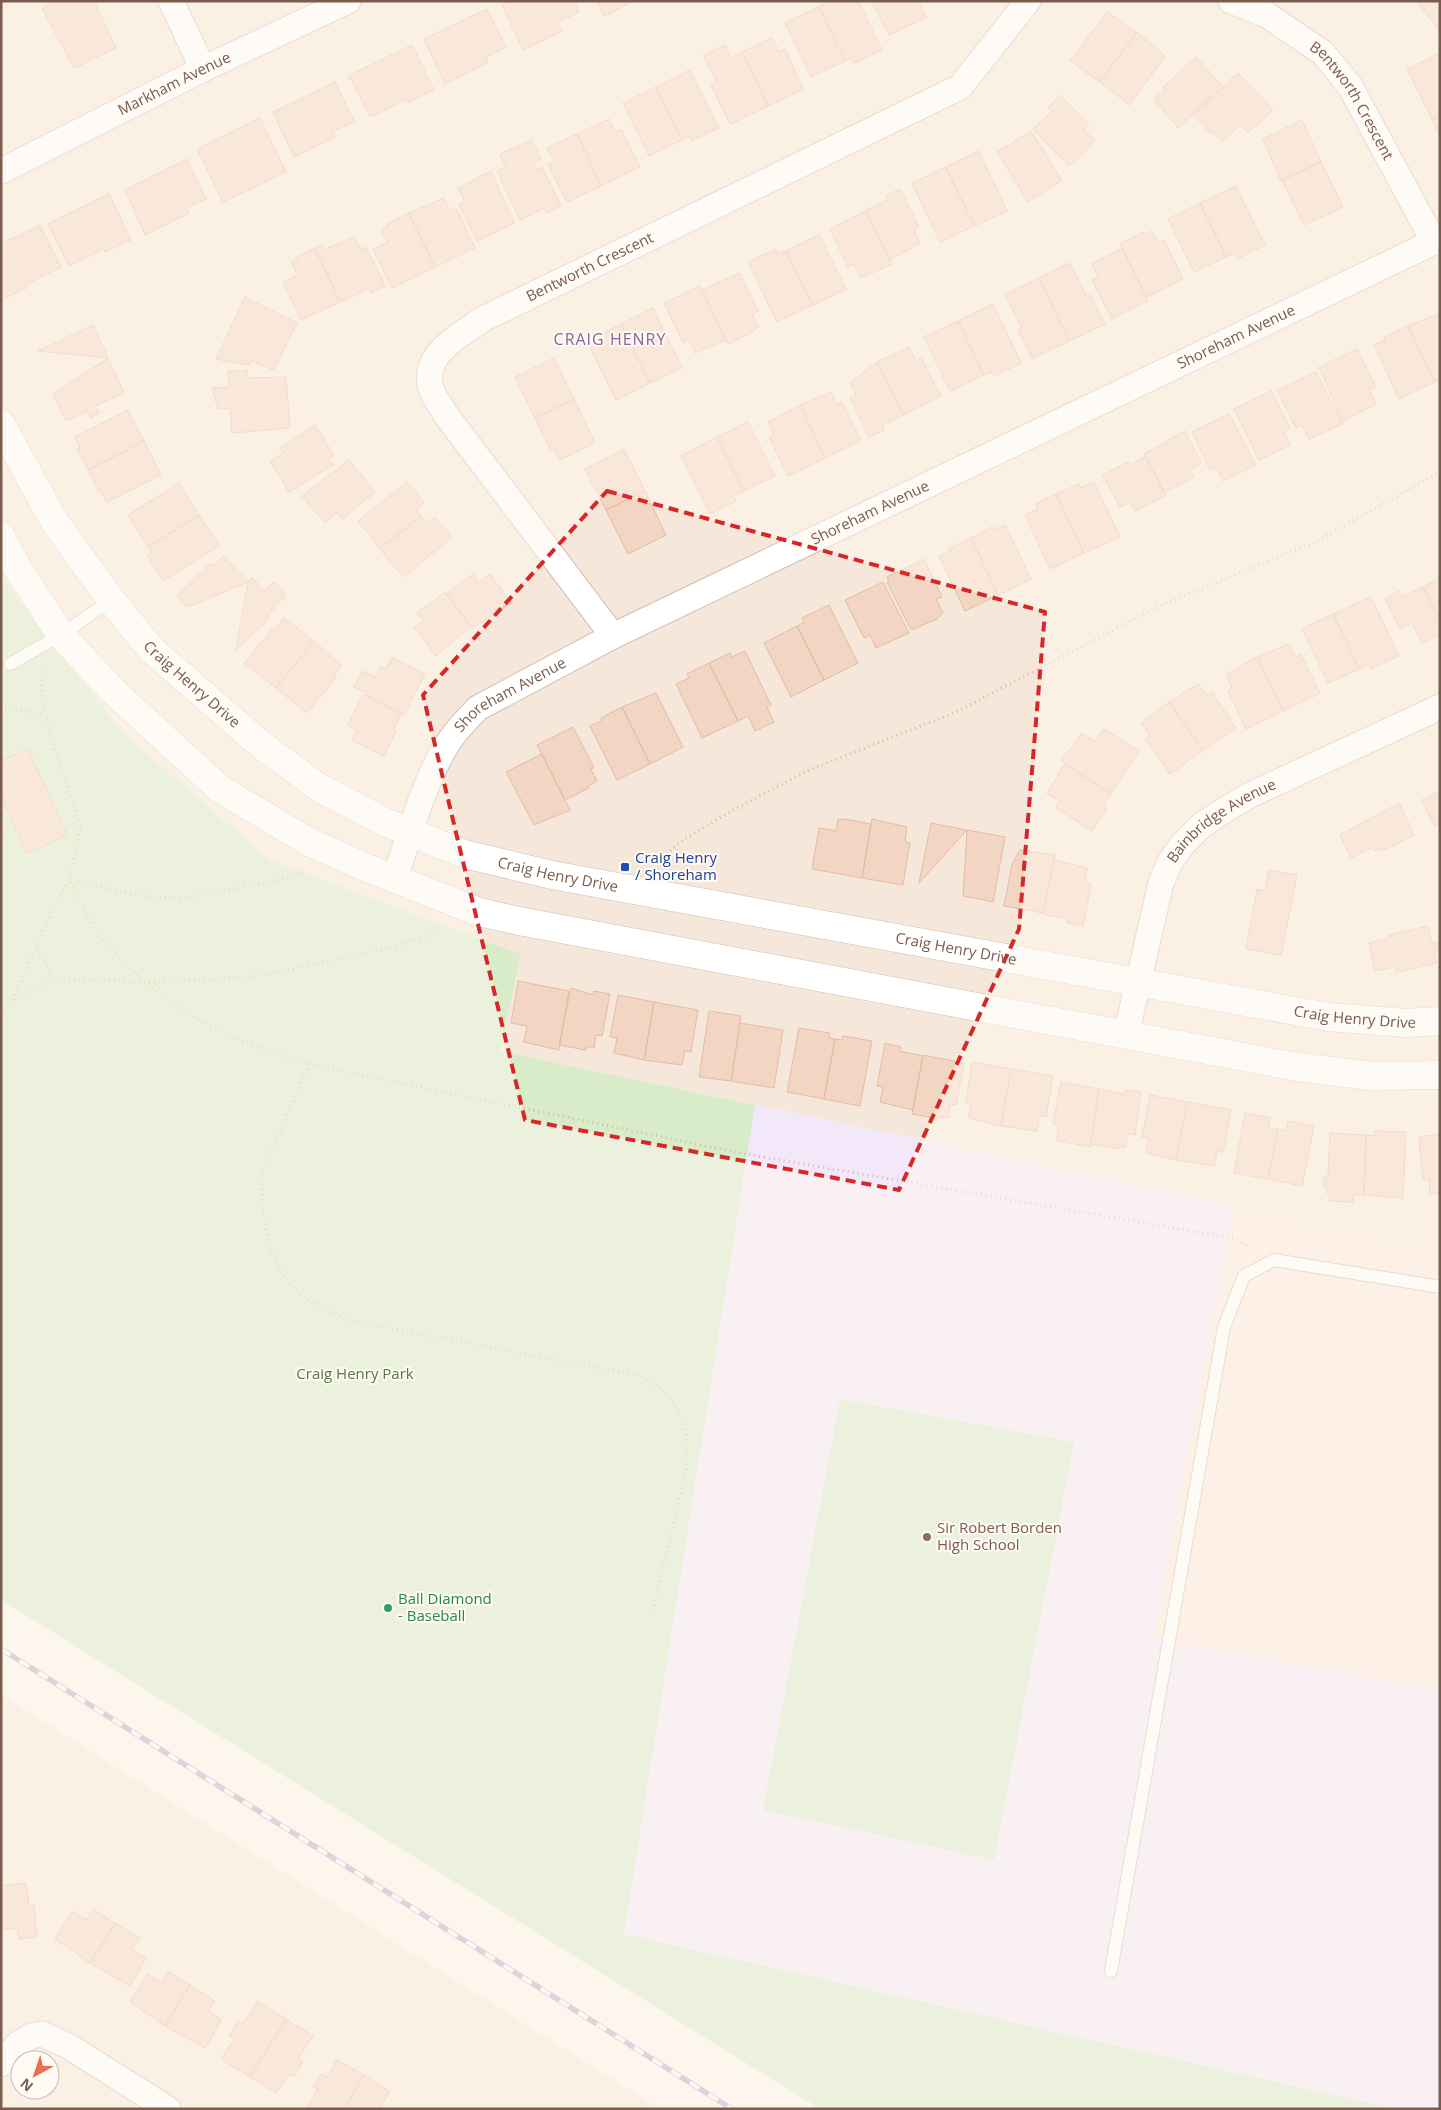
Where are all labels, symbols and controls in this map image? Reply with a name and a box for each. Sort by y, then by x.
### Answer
street label: Bentworth Crescent [1306,36,1399,163]
street label: Markham Avenue [114,47,233,119]
street label: Bentworth Crescent [522,227,656,306]
street label: Shoreham Avenue [1173,299,1298,373]
district label: CRAIG HENRY [554,328,666,350]
street label: Shoreham Avenue [807,475,932,549]
street label: Craig Henry Drive [139,636,245,732]
street label: Shoreham Avenue [449,652,569,736]
street label: Bainbridge Avenue [1162,773,1279,866]
place label: Craig Henry / Shoreham [635,847,718,884]
street label: Craig Henry Drive [496,851,620,896]
marker: Craig Henry / Shoreham [619,861,631,873]
street label: Craig Henry Drive [894,927,1018,969]
street label: Craig Henry Drive [1292,1000,1417,1032]
park label: Craig Henry Park [296,1363,414,1383]
place label: Sir Robert Borden High School [937,1517,1062,1554]
marker: Sir Robert Borden High School [921,1531,933,1543]
place label: Ball Diamond - Baseball [398,1588,492,1625]
marker: Ball Diamond - Baseball [382,1602,394,1614]
north arrow [10,2050,60,2100]
text: N [16,2074,37,2096]

